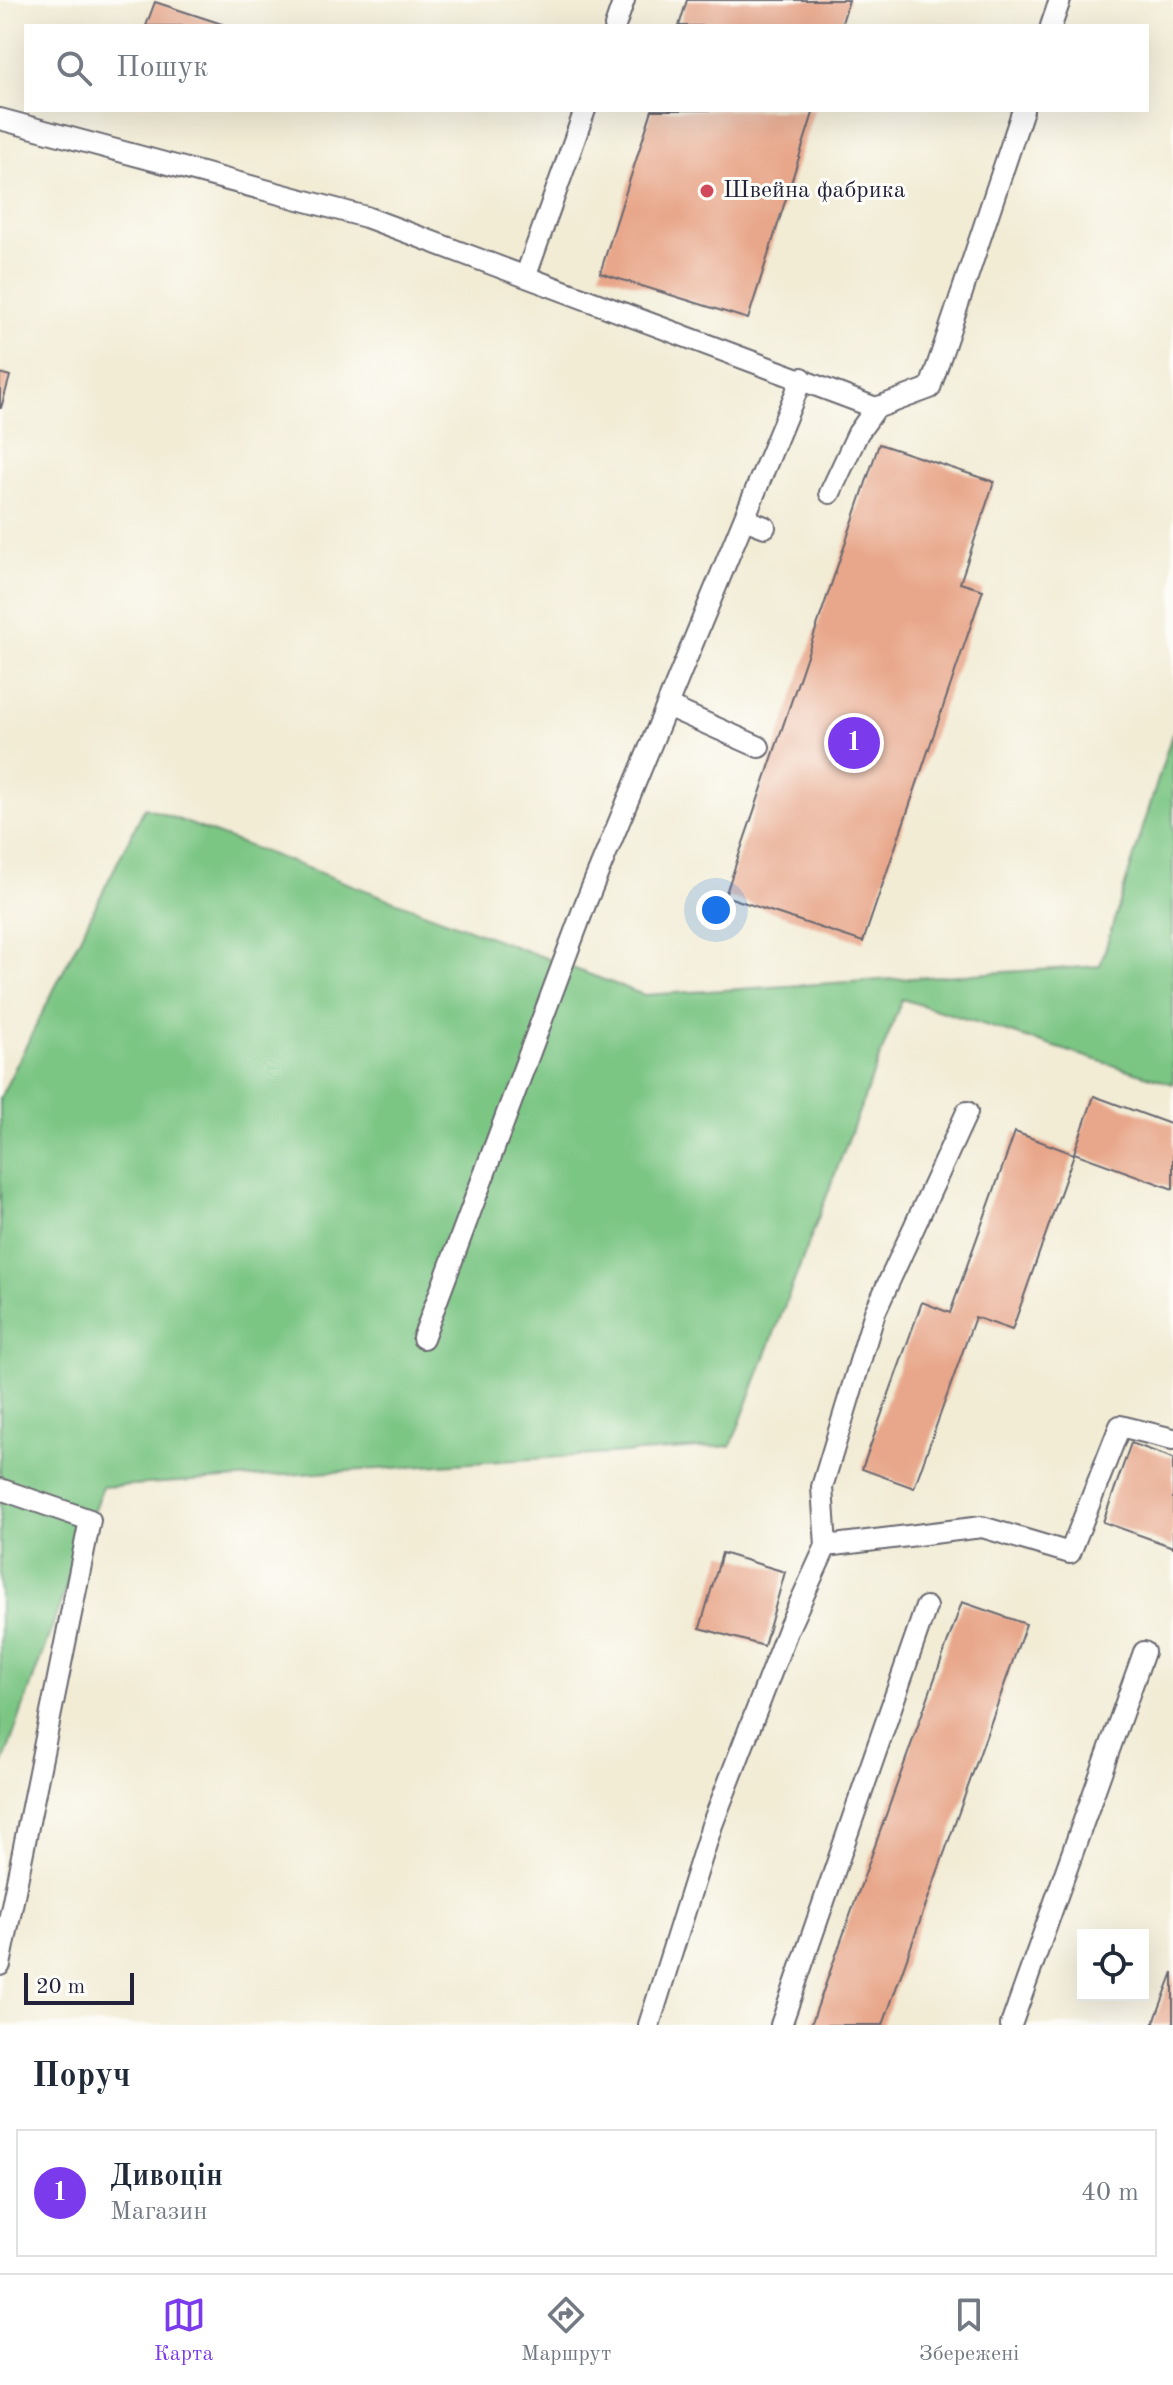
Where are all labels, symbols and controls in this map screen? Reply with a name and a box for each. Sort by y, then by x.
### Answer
search box [24,24,1149,112]
icon: search [52,46,96,90]
text: Пошук [116,53,208,83]
place label: Швейна фабрика [723,179,906,203]
marker: Швейна фабрика [698,182,716,200]
pin: 1 [828,713,880,773]
your location [696,890,736,930]
map controls [1077,1929,1149,2001]
button: locate [1077,1929,1149,2001]
scale bar [24,1969,134,2005]
text: 20 m [36,1976,85,1998]
text: Поруч [32,2060,131,2094]
text: Дивоцін [110,2162,223,2192]
text: 1 [52,2180,68,2206]
text: 40 m [1081,2180,1139,2206]
text: Магазин [110,2199,208,2225]
tab: Карта [154,2293,213,2368]
tab: Маршрут [521,2293,611,2368]
tab: Збережені [919,2293,1019,2368]

